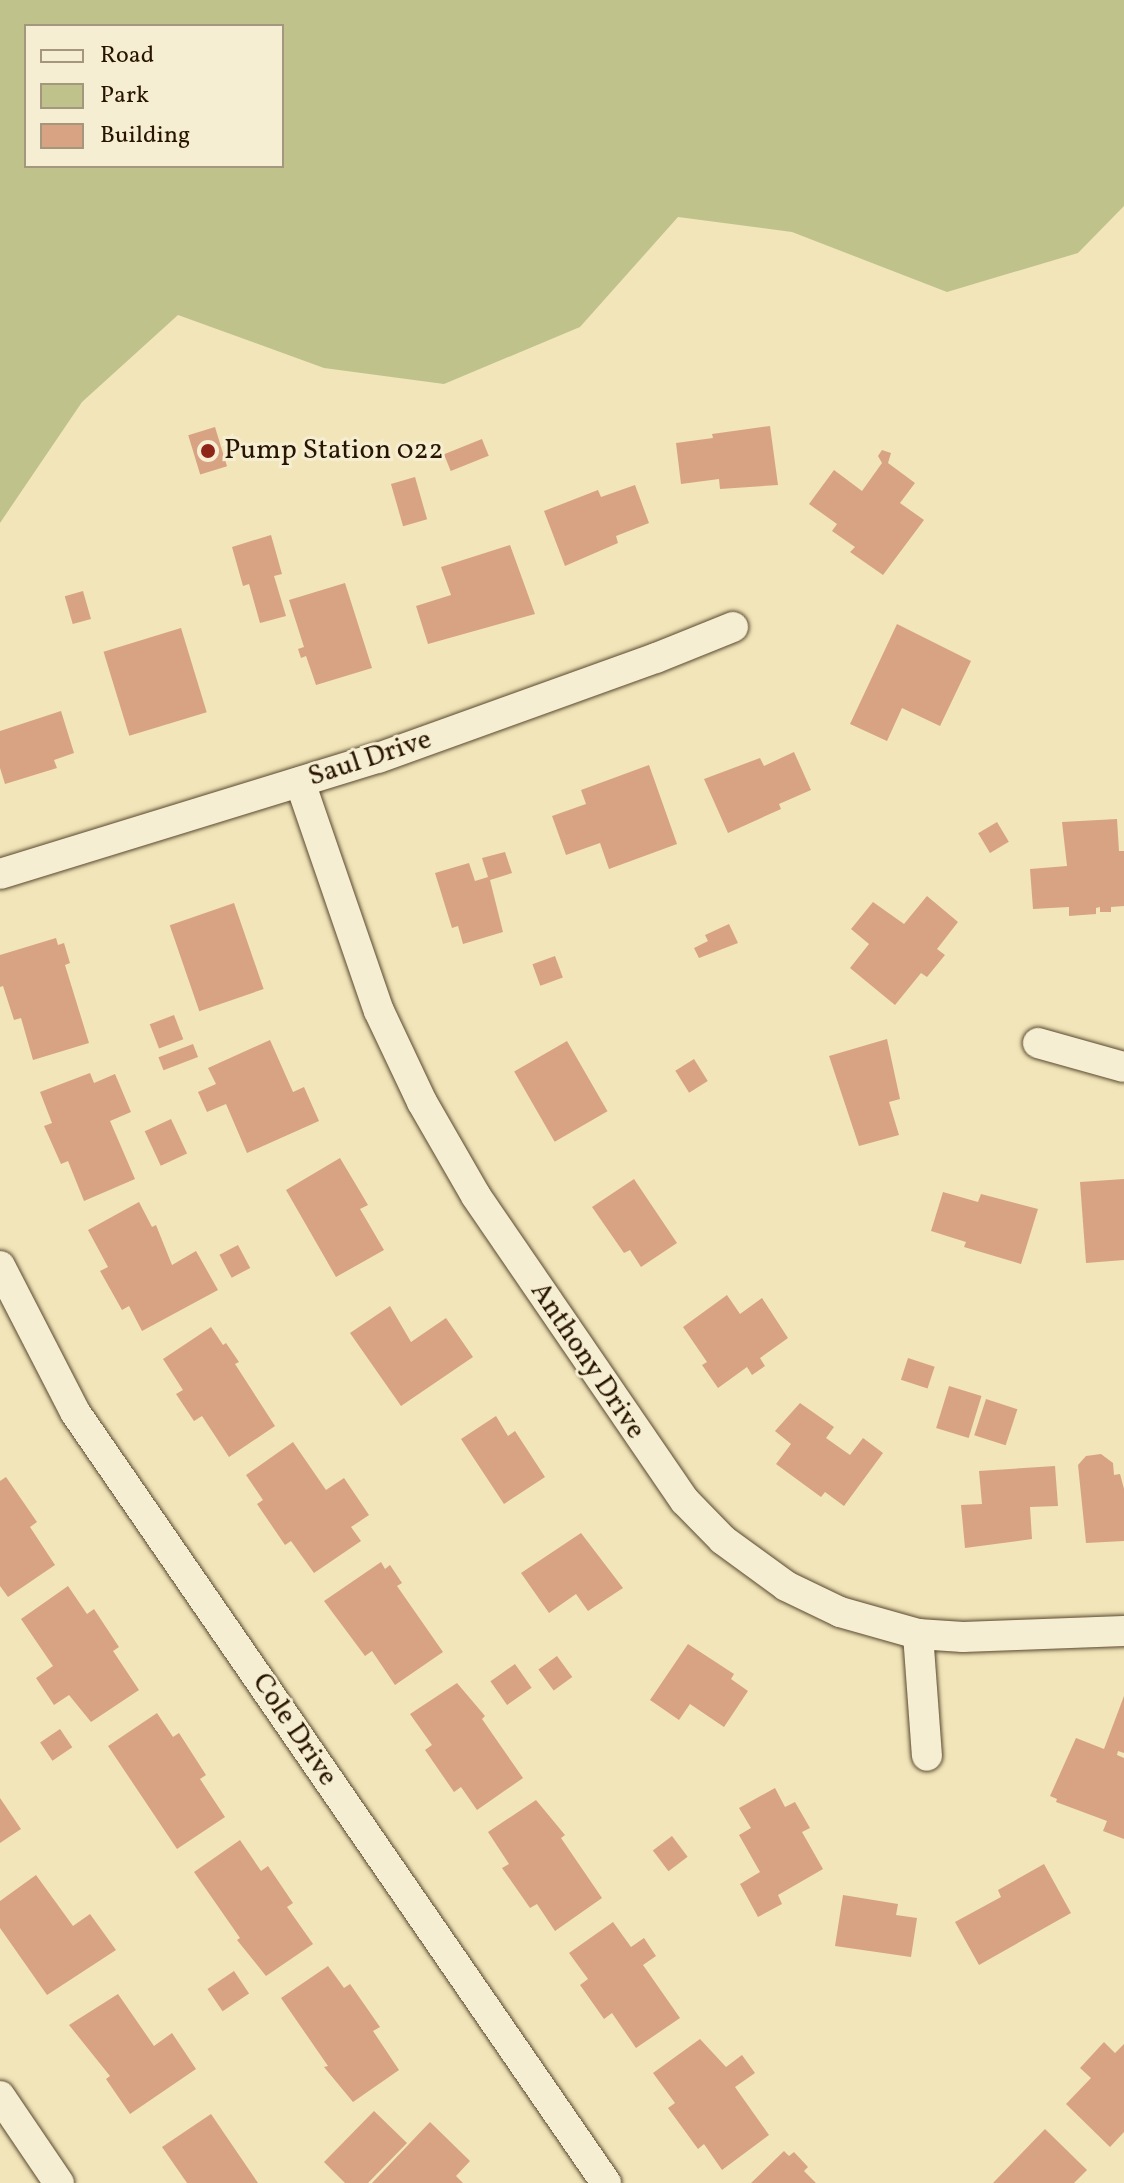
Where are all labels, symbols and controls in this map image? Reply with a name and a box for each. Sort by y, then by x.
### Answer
legend [24,24,284,168]
text: Road [100,39,154,73]
text: Park [100,79,149,113]
text: Building [100,119,190,153]
place label: Pump Station 022 [224,434,444,468]
marker: Pump Station 022 [199,442,217,460]
street label: Saul Drive [304,723,436,795]
street label: Anthony Drive [522,1276,652,1446]
street label: Cole Drive [244,1667,344,1793]

